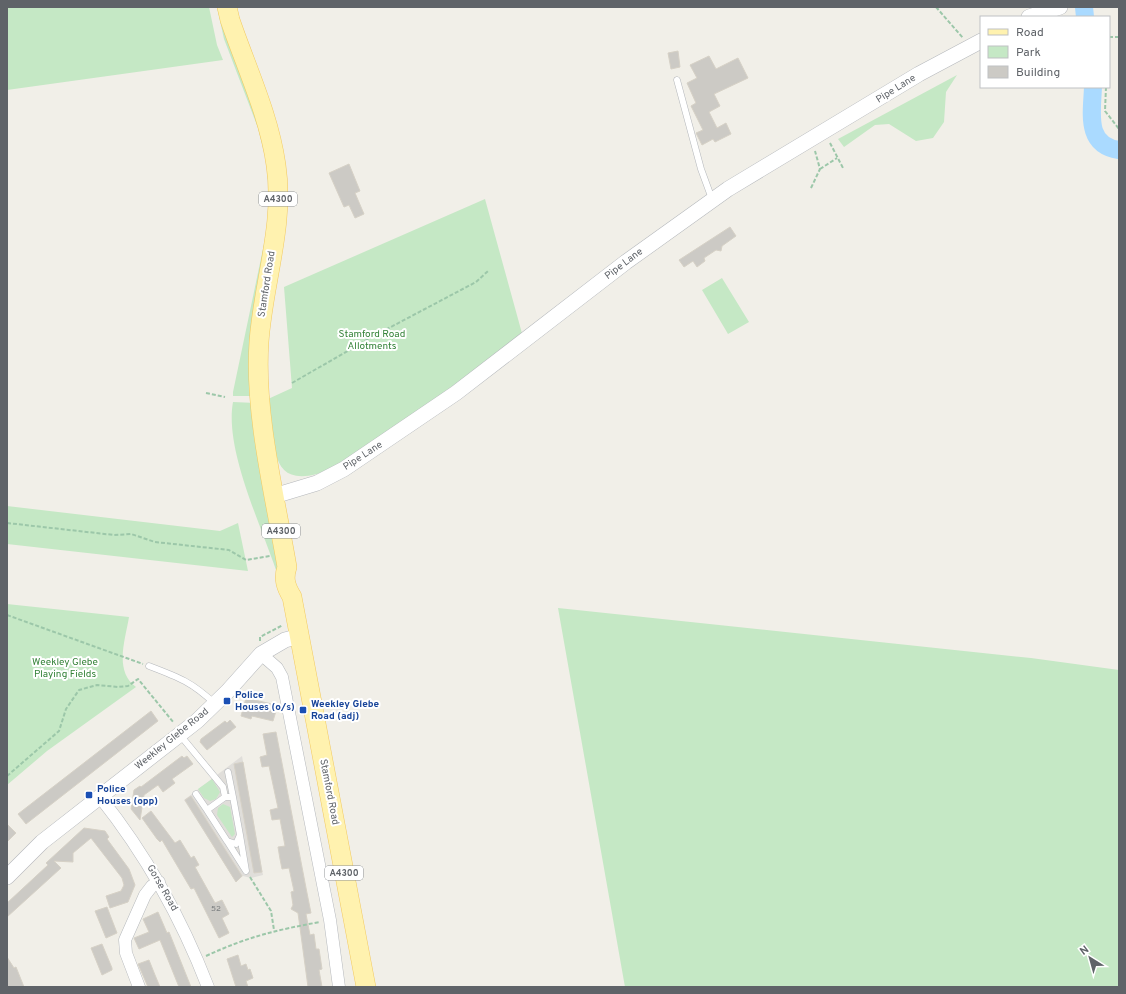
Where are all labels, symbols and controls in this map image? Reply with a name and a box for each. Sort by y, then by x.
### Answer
legend [980,16,1110,88]
text: Road [1016,25,1044,41]
text: Park [1016,45,1041,61]
text: Building [1016,65,1060,81]
street label: Pipe Lane [874,72,918,106]
road number: A4300 [259,192,297,206]
street label: Pipe Lane [602,245,646,283]
street label: Stamford Road [255,250,279,318]
park label: Stamford Road Allotments [339,328,405,353]
street label: Pipe Lane [341,438,385,474]
road number: A4300 [262,524,300,538]
park label: Weekley Glebe Playing Fields [32,656,98,681]
place label: Police Houses (o/s) [235,689,295,714]
marker: Police Houses (o/s) [222,696,232,706]
place label: Weekley Glebe Road (adj) [311,698,380,723]
street label: Weekley Glebe Road [132,705,212,773]
marker: Weekley Glebe Road (adj) [298,705,308,715]
street label: Stamford Road [316,758,342,826]
place label: Police Houses (opp) [97,783,158,808]
marker: Police Houses (opp) [84,790,94,800]
street label: Gorse Road [143,862,181,914]
road number: A4300 [325,866,363,880]
house number: 52 [211,904,221,914]
north arrow [1070,938,1110,978]
text: N [1077,943,1092,959]

